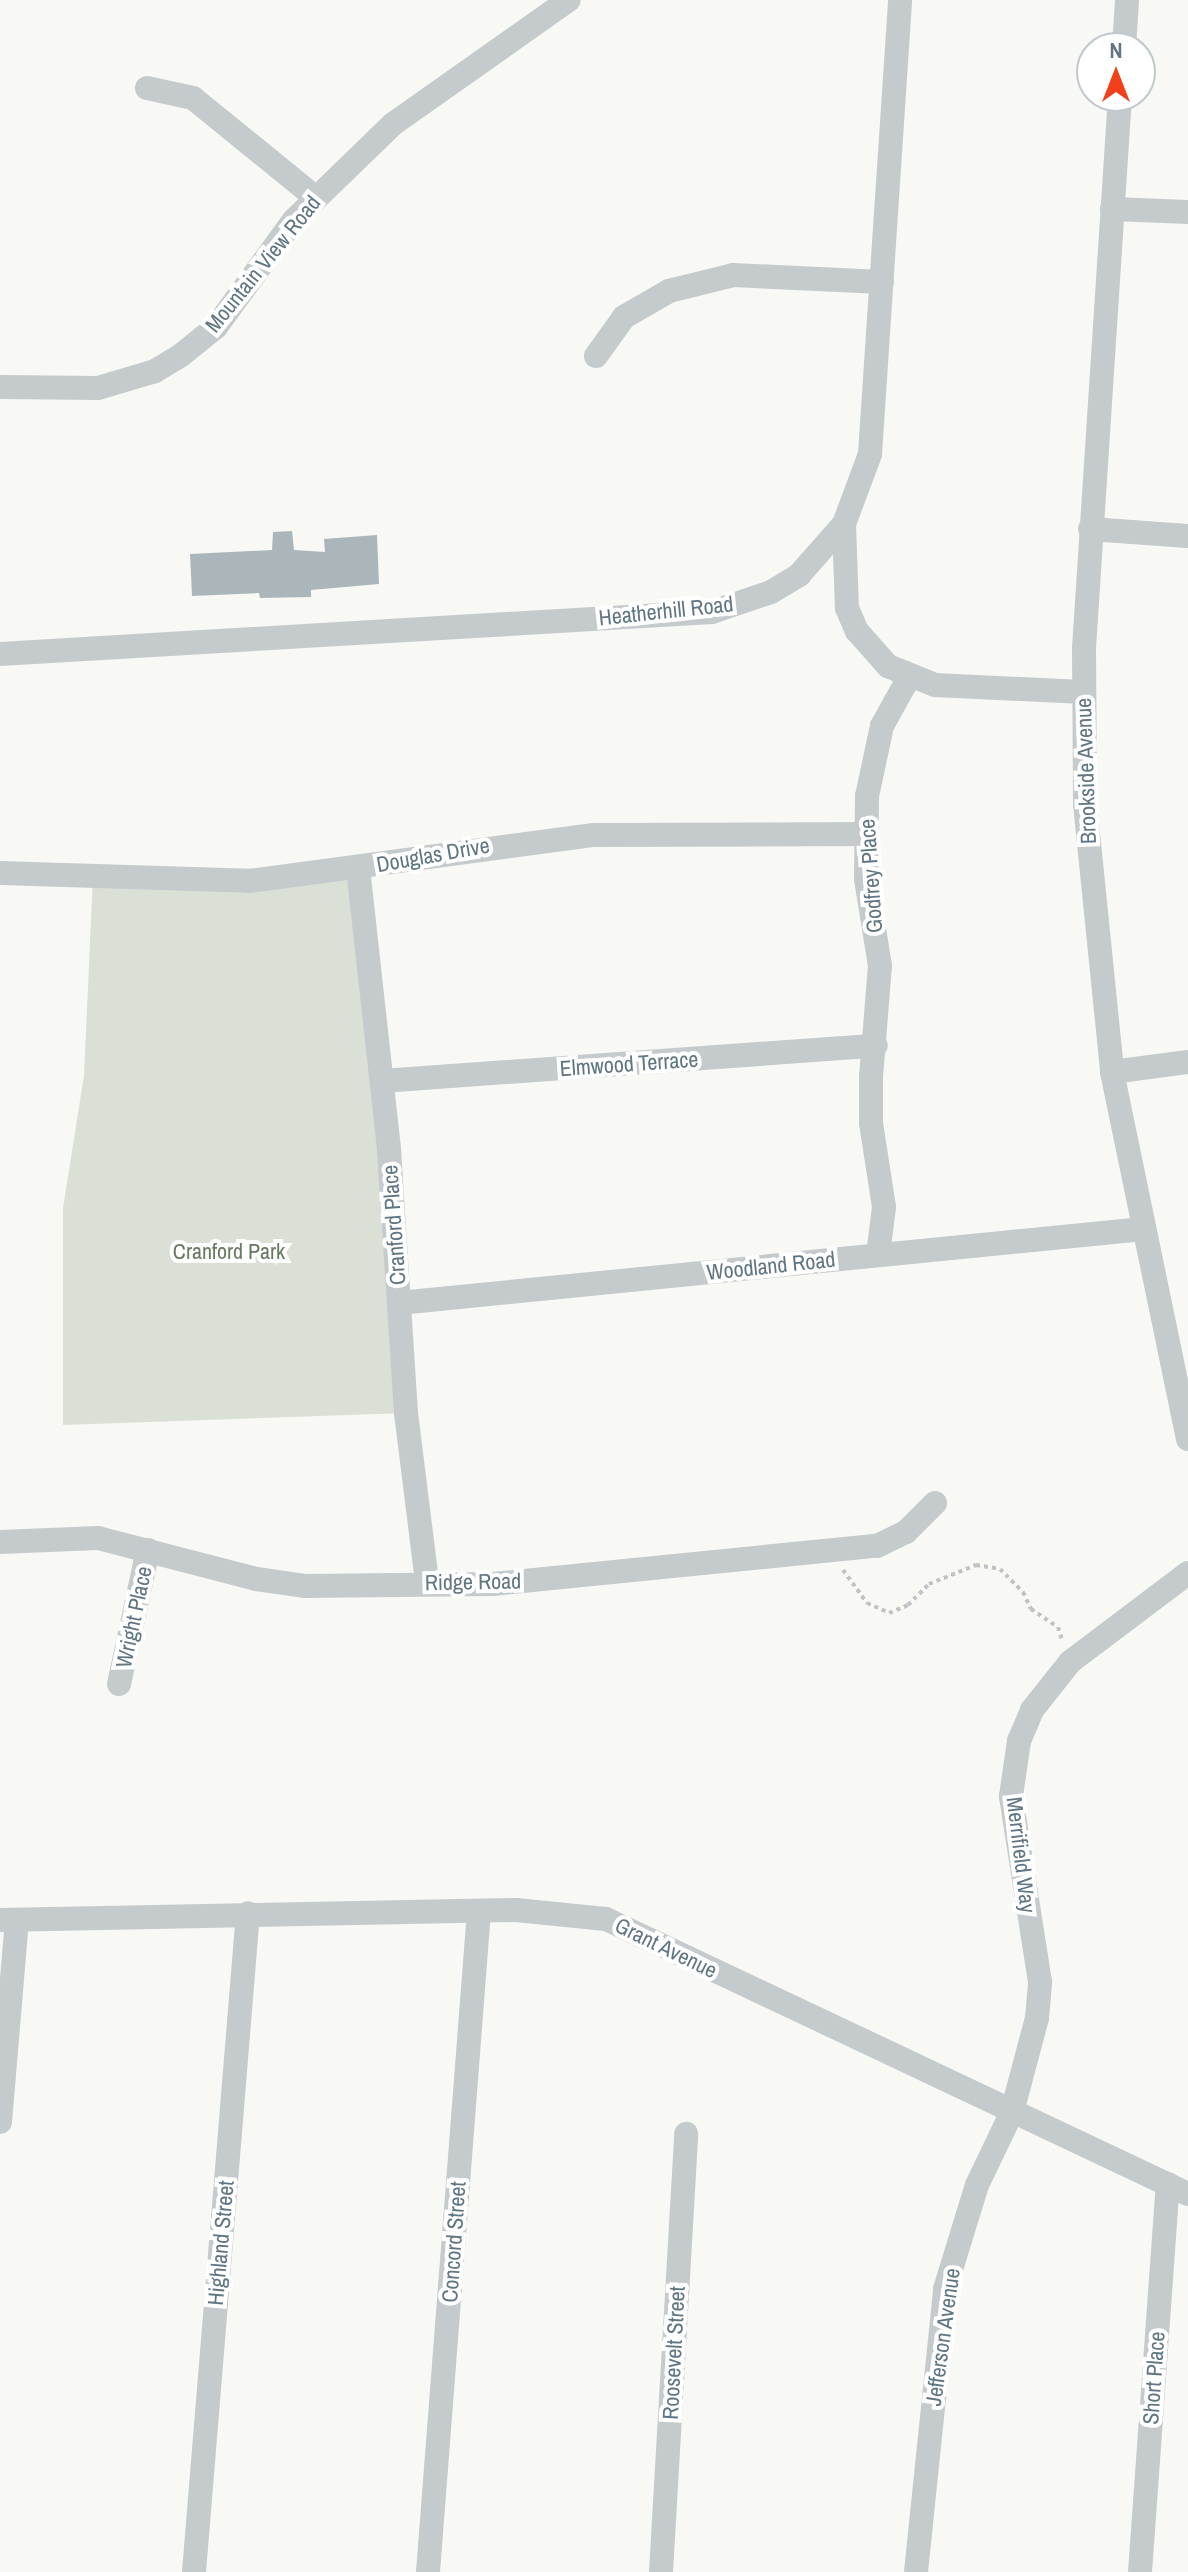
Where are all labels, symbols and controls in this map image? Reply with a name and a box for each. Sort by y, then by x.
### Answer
north arrow [1076,32,1156,112]
text: N [1109,35,1123,65]
street label: Mountain View Road [200,190,326,338]
street label: Heatherhill Road [597,591,735,631]
street label: Brookside Avenue [1070,697,1102,845]
street label: Godfrey Place [854,818,888,934]
street label: Douglas Drive [374,832,492,878]
street label: Elmwood Terrace [559,1046,699,1082]
street label: Cranford Place [377,1164,411,1286]
park label: Cranford Park [173,1239,285,1265]
street label: Woodland Road [705,1246,837,1286]
street label: Wright Place [110,1564,158,1670]
street label: Ridge Road [425,1568,521,1596]
street label: Merrifield Way [1001,1796,1041,1914]
street label: Grant Avenue [610,1912,722,1984]
street label: Highland Street [202,2179,240,2307]
street label: Concord Street [437,2181,471,2303]
street label: Jefferson Avenue [920,2266,966,2408]
street label: Roosevelt Street [657,2286,691,2420]
street label: Short Place [1138,2331,1170,2425]

